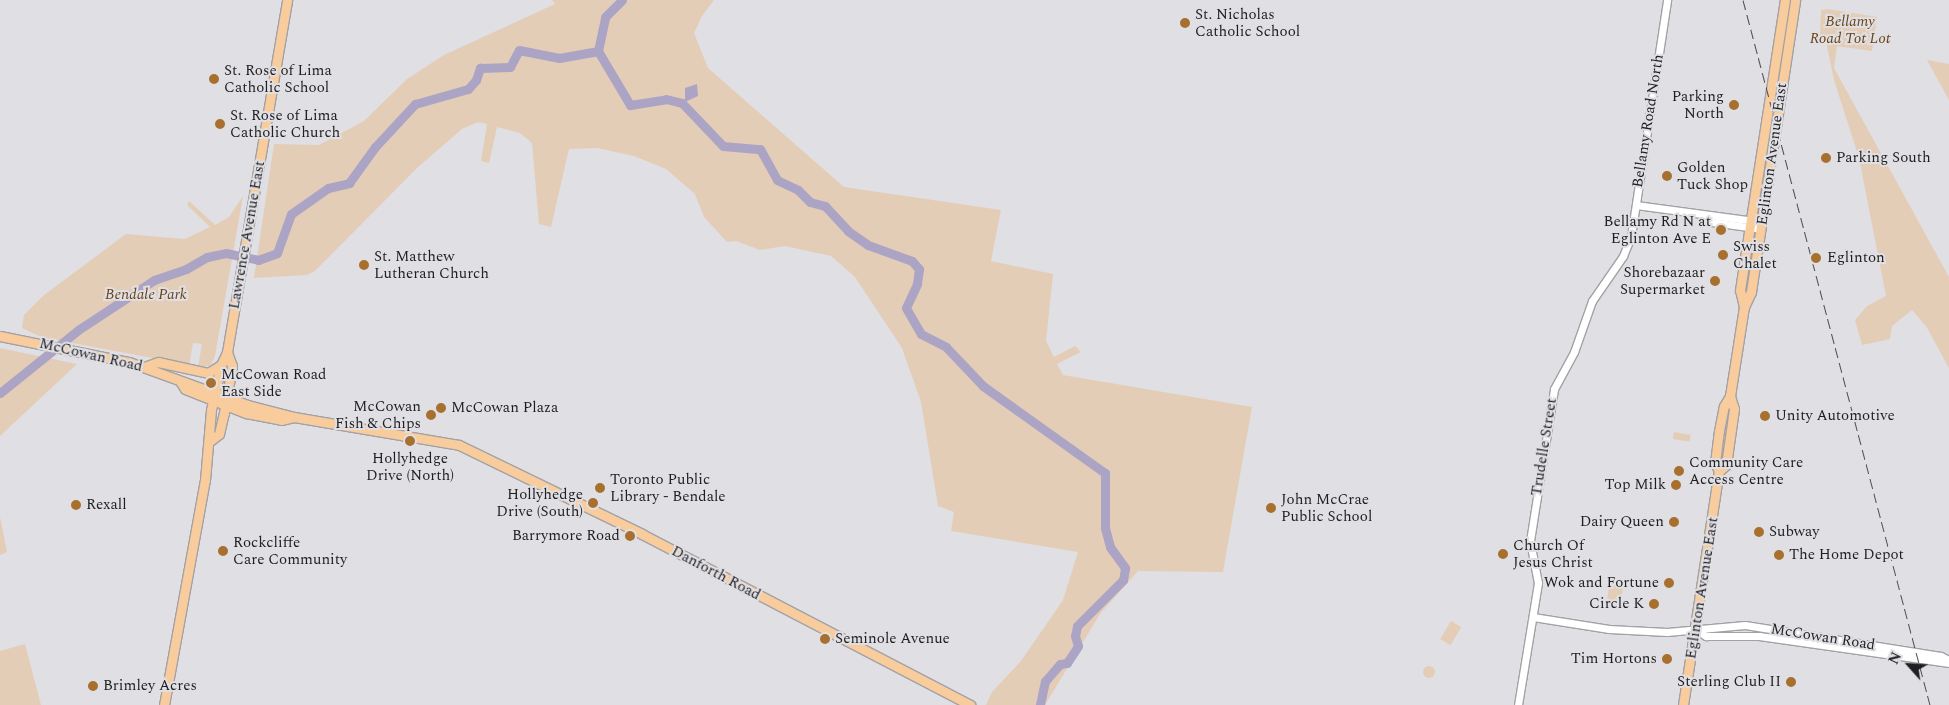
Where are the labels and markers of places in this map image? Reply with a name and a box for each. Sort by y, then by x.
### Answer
place label: St. Nicholas Catholic School [1195,5,1300,40]
marker: St. Nicholas Catholic School [1179,17,1191,29]
place label: St. Rose of Lima Catholic School [224,61,332,96]
marker: St. Rose of Lima Catholic School [208,73,220,85]
place label: Parking North [1672,87,1724,122]
marker: Parking North [1728,99,1740,111]
place label: St. Rose of Lima Catholic Church [230,106,340,141]
marker: St. Rose of Lima Catholic Church [214,118,226,130]
place label: Parking South [1836,149,1931,167]
marker: Parking South [1820,152,1832,164]
place label: Golden Tuck Shop [1677,158,1748,193]
marker: Golden Tuck Shop [1661,170,1673,182]
place label: Bellamy Rd N at Eglinton Ave E [1603,212,1711,247]
marker: Bellamy Rd N at Eglinton Ave E [1715,224,1727,236]
place label: Swiss Chalet [1733,237,1777,272]
place label: St. Matthew Lutheran Church [374,247,489,282]
marker: Swiss Chalet [1717,249,1729,261]
place label: Eglinton [1827,249,1885,267]
marker: Eglinton [1809,251,1823,265]
marker: St. Matthew Lutheran Church [358,259,370,271]
place label: Shorebazaar Supermarket [1620,263,1705,298]
marker: Shorebazaar Supermarket [1709,275,1721,287]
place label: McCowan Road East Side [221,365,326,400]
marker: McCowan Road East Side [205,377,217,389]
place label: McCowan Fish & Chips [335,397,421,432]
place label: McCowan Plaza [451,399,558,417]
marker: McCowan Plaza [435,402,447,414]
place label: Unity Automotive [1775,407,1895,425]
marker: McCowan Fish & Chips [425,409,437,421]
marker: Unity Automotive [1759,410,1771,422]
marker: Hollyhedge Drive (North) [404,435,416,447]
place label: Hollyhedge Drive (North) [366,449,454,484]
place label: Community Care Access Centre [1689,453,1803,488]
marker: Community Care Access Centre [1673,465,1685,477]
place label: Toronto Public Library - Bendale [610,470,726,505]
place label: Top Milk [1604,476,1666,494]
marker: Top Milk [1670,479,1682,491]
marker: Toronto Public Library - Bendale [594,482,606,494]
place label: Hollyhedge Drive (South) [496,485,583,520]
place label: John McCrae Public School [1281,490,1372,525]
place label: Rexall [86,496,127,514]
marker: Hollyhedge Drive (South) [587,497,599,509]
marker: Rexall [70,499,82,511]
marker: John McCrae Public School [1265,502,1277,514]
place label: Dairy Queen [1580,513,1664,531]
marker: Dairy Queen [1668,516,1680,528]
place label: Subway [1769,523,1820,541]
marker: Subway [1753,526,1765,538]
place label: Barrymore Road [512,527,620,545]
marker: Barrymore Road [624,530,636,542]
place label: Rockcliffe Care Community [233,533,347,568]
place label: Church Of Jesus Christ [1513,536,1593,571]
marker: Rockcliffe Care Community [217,545,229,557]
place label: The Home Depot [1789,546,1904,564]
marker: Church Of Jesus Christ [1497,548,1509,560]
marker: The Home Depot [1773,549,1785,561]
place label: Wok and Fortune [1544,574,1659,592]
marker: Wok and Fortune [1663,577,1675,589]
place label: Circle K [1589,595,1644,613]
marker: Circle K [1648,598,1660,610]
place label: Seminole Avenue [835,630,950,648]
marker: Seminole Avenue [819,633,831,645]
place label: Tim Hortons [1571,650,1657,668]
marker: Tim Hortons [1661,653,1673,665]
place label: Sterling Club II [1677,673,1781,691]
marker: Sterling Club II [1785,676,1797,688]
place label: Brimley Acres [103,677,197,695]
marker: Brimley Acres [87,680,99,692]

